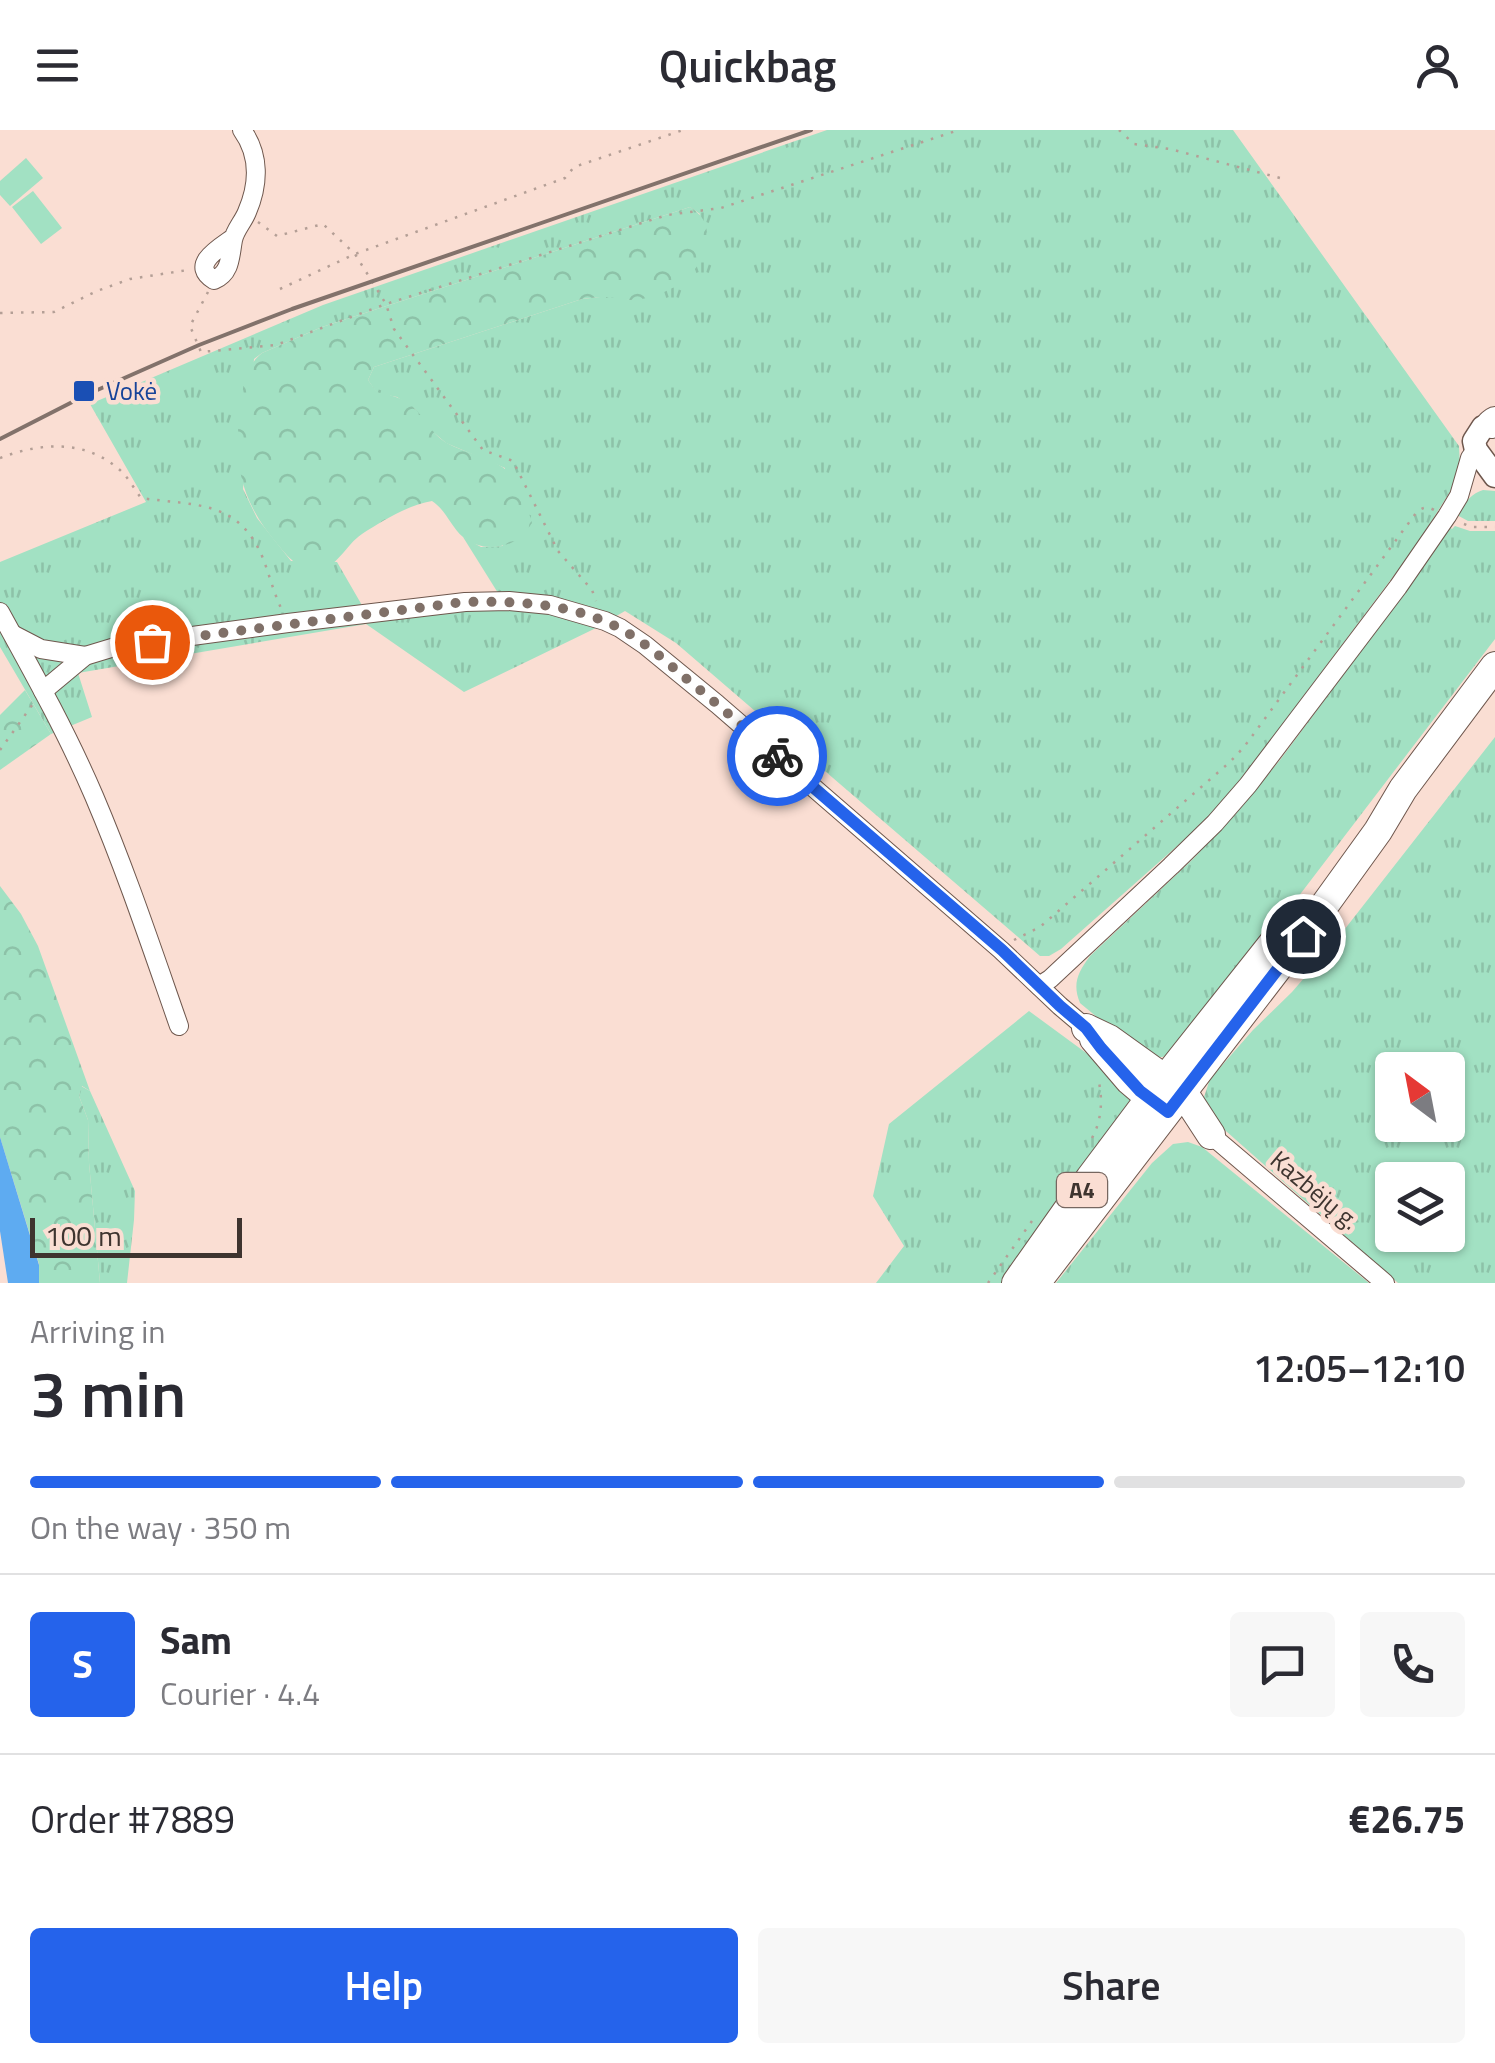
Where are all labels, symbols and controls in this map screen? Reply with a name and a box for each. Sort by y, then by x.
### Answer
text: Quickbag [659,31,836,99]
icon: menu [30,38,85,93]
icon: person [1410,38,1465,93]
place label: Vokė [106,372,157,410]
marker: Vokė [71,378,97,404]
pin [110,600,195,685]
icon: bag [125,615,180,670]
courier [727,706,827,806]
icon: bike [750,729,805,784]
pin [1261,894,1346,979]
icon: home [1276,909,1331,964]
north arrow [1375,1052,1465,1142]
map controls [1375,1052,1465,1252]
street label: Kazbėjų g. [1262,1141,1368,1239]
button: layers [1375,1162,1465,1252]
road number: A4 [1057,1173,1107,1207]
scale bar [30,1213,242,1258]
text: 100 m [45,1214,122,1257]
text: Arriving in [30,1307,166,1355]
text: 12:05–12:10 [1253,1339,1465,1397]
text: 3 min [30,1343,186,1442]
text: On the way · 350 m [30,1503,291,1551]
text: Sam [160,1611,232,1669]
button: chat [1230,1612,1335,1717]
button: phone [1360,1612,1465,1717]
text: S [72,1635,93,1693]
text: Courier · 4.4 [160,1669,320,1717]
text: Order #7889 [30,1790,235,1848]
text: €26.75 [1349,1790,1465,1848]
button: Help [30,1928,738,2043]
button: Share [758,1928,1465,2043]

